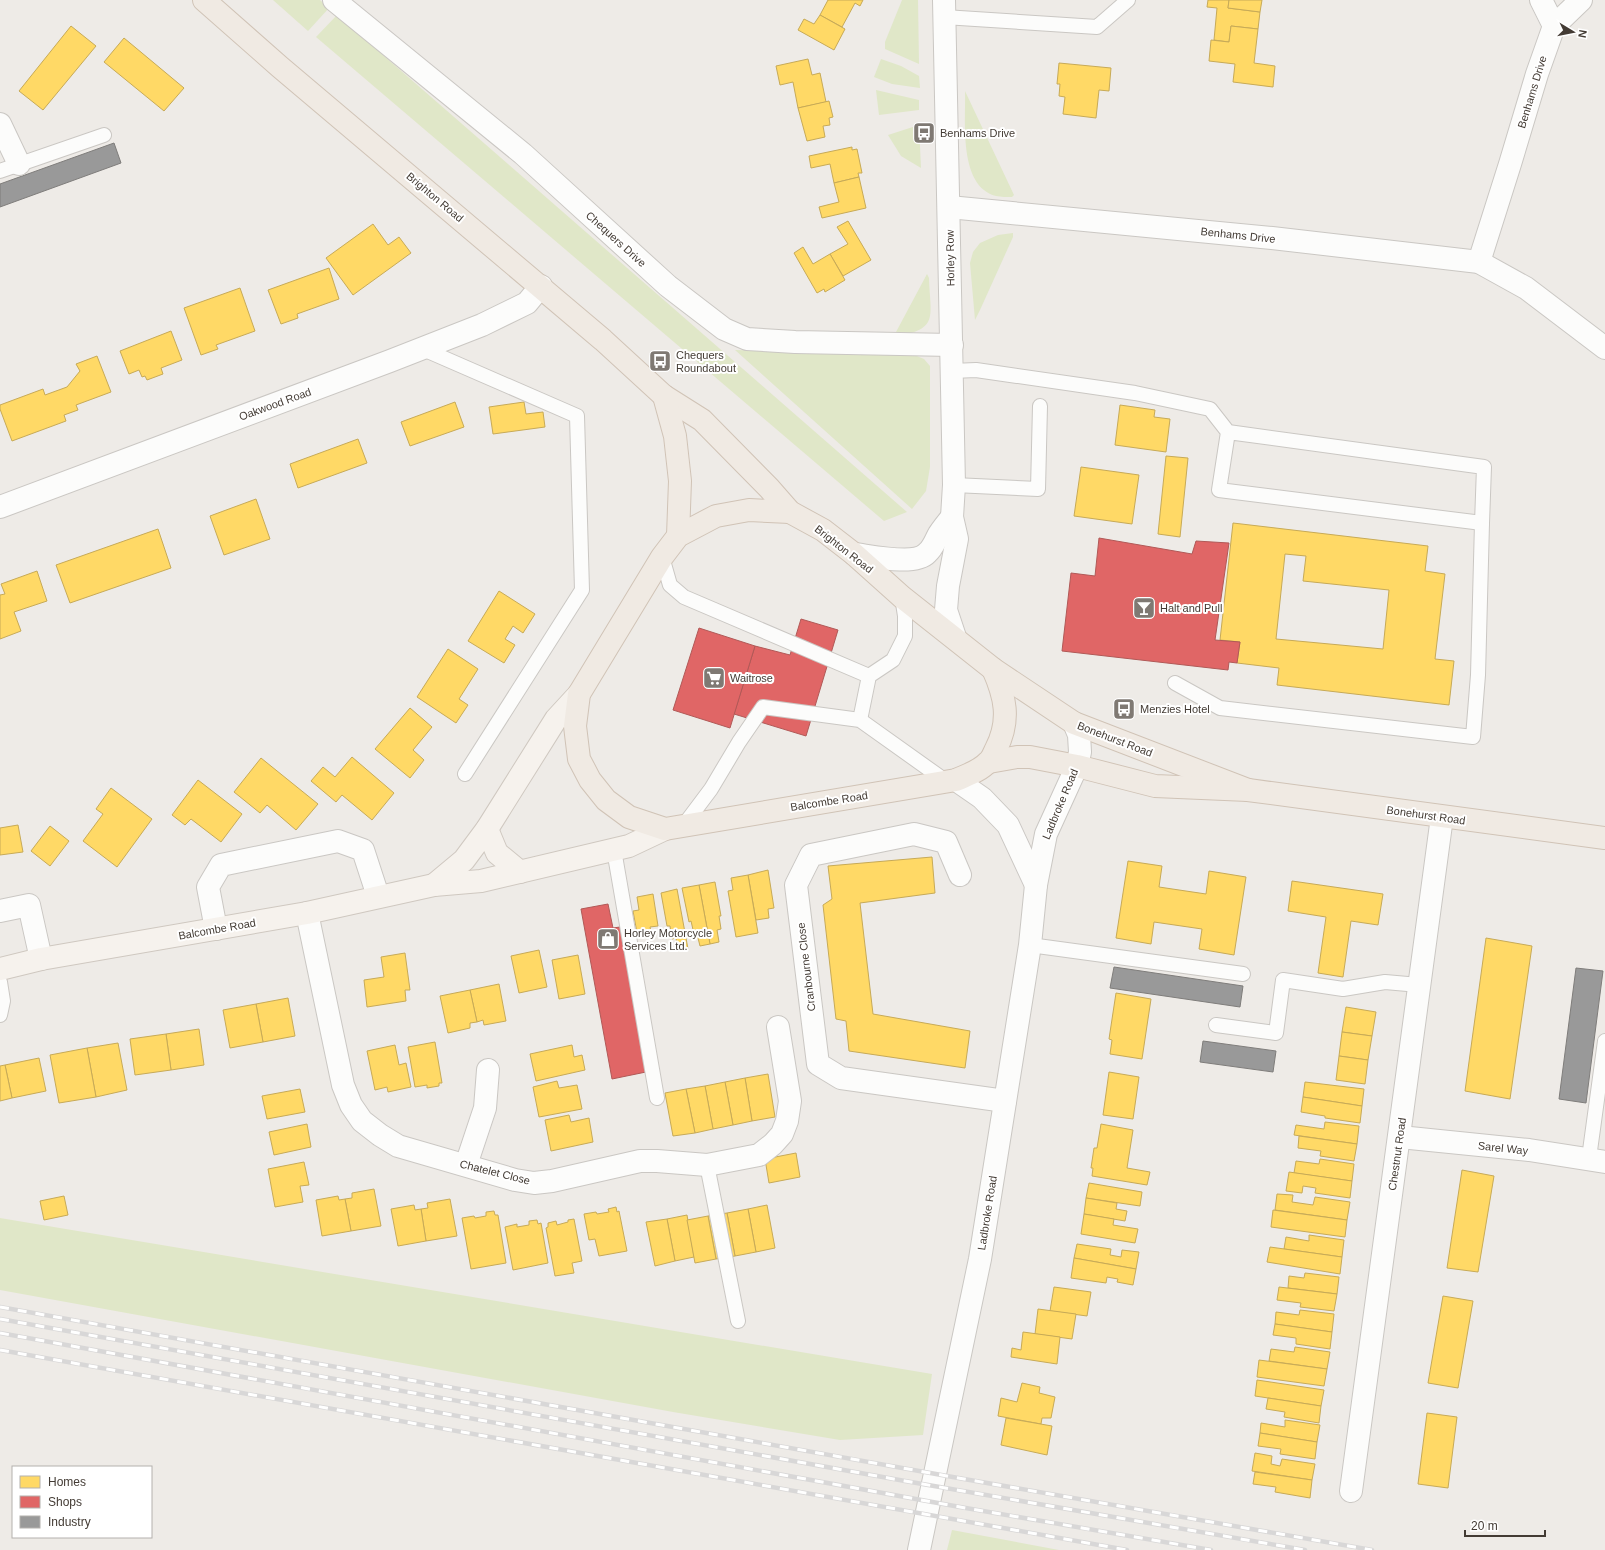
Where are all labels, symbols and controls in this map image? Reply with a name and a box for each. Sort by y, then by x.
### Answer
north arrow [1553,12,1593,52]
text: N [1576,29,1589,39]
street label: Benhams Drive [1515,54,1549,130]
bus stop icon: Benhams Drive [911,120,937,146]
place label: Benhams Drive [940,127,1015,139]
street label: Brighton Road [404,170,466,224]
street label: Chequers Drive [584,209,648,269]
street label: Benhams Drive [1200,225,1276,245]
street label: Horley Row [944,229,956,287]
bus stop icon: Chequers Roundabout [647,348,673,374]
place label: Chequers Roundabout [676,349,736,374]
street label: Oakwood Road [237,385,313,423]
street label: Brighton Road [813,523,875,575]
bar icon: Halt and Pull [1131,595,1157,621]
place label: Halt and Pull [1160,602,1222,614]
supermarket icon: Waitrose [701,665,727,691]
place label: Waitrose [730,672,773,684]
bus stop icon: Menzies Hotel [1111,696,1137,722]
place label: Menzies Hotel [1140,703,1210,715]
street label: Bonehurst Road [1076,719,1154,759]
street label: Ladbroke Road [1040,767,1080,841]
street label: Balcombe Road [789,789,869,813]
street label: Bonehurst Road [1386,804,1466,826]
street label: Balcombe Road [177,916,257,942]
street label: Cranbourne Close [795,922,817,1012]
shop icon: Horley Motorcycle Services Ltd. [595,926,621,952]
place label: Horley Motorcycle Services Ltd. [624,927,712,952]
street label: Chestnut Road [1386,1117,1408,1191]
street label: Sarel Way [1477,1139,1529,1157]
street label: Chatelet Close [459,1157,531,1187]
street label: Ladbroke Road [975,1175,999,1251]
legend [12,1466,152,1538]
text: Homes [48,1475,86,1489]
text: Shops [48,1495,82,1509]
scale bar [1465,1512,1545,1538]
text: Industry [48,1515,91,1529]
text: 20 m [1471,1519,1498,1533]

